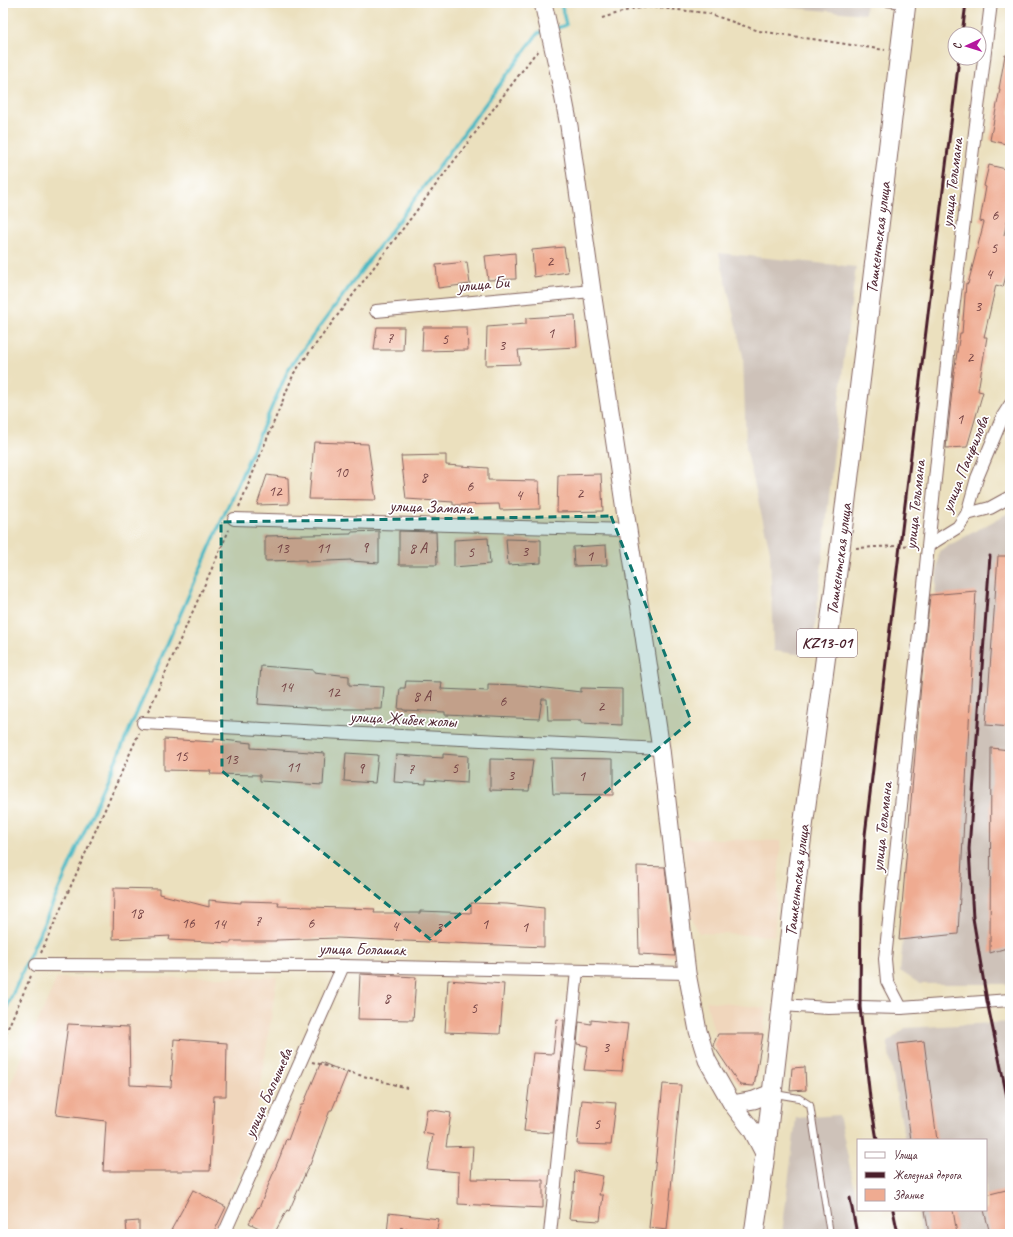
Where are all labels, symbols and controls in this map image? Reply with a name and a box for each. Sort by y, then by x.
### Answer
north arrow [947,26,987,66]
text: С [950,42,964,50]
street label: улица Тельмана [936,135,968,230]
street label: Ташкентская улица [860,179,895,295]
house number: 6 [992,206,1000,225]
house number: 5 [991,239,999,258]
house number: 2 [547,252,555,271]
house number: 4 [986,265,994,284]
street label: улица Би [455,271,511,297]
house number: 3 [975,297,983,316]
house number: 1 [548,324,556,343]
house number: 7 [387,329,395,348]
house number: 5 [442,330,450,349]
house number: 3 [499,336,507,355]
house number: 2 [967,348,975,367]
house number: 1 [957,410,965,429]
street label: улица Панфилова [936,411,994,516]
street label: улица Тельмана [900,457,930,552]
house number: 10 [334,463,349,482]
house number: 8 [421,468,429,487]
house number: 6 [467,477,475,496]
house number: 12 [268,482,283,501]
house number: 2 [577,484,585,503]
house number: 4 [516,486,524,505]
street label: улица Замана [388,495,475,519]
street label: Ташкентская улица [821,501,856,616]
house number: 9 [362,538,370,557]
house number: 13 [275,539,290,558]
house number: 11 [316,539,331,558]
house number: 8 А [409,539,428,558]
house number: 3 [522,542,530,561]
house number: 5 [468,543,476,562]
house number: 1 [587,547,595,566]
road number: KZ13-01 [797,629,857,657]
house number: 14 [279,678,294,697]
house number: 12 [326,683,341,702]
house number: 8 А [413,687,432,706]
house number: 6 [500,692,508,711]
house number: 2 [598,697,606,716]
street label: улица Жибек жолы [348,706,459,732]
house number: 15 [174,747,189,766]
house number: 13 [224,750,239,769]
house number: 11 [286,758,301,777]
house number: 9 [358,759,366,778]
house number: 5 [452,759,460,778]
house number: 7 [408,760,416,779]
house number: 3 [508,766,516,785]
house number: 1 [579,767,587,786]
street label: улица Тельмана [867,779,897,874]
street label: Ташкентская улица [780,822,814,938]
house number: 18 [129,904,144,923]
house number: 7 [255,912,263,931]
house number: 16 [181,914,196,933]
house number: 6 [308,914,316,933]
house number: 14 [212,915,227,934]
house number: 1 [482,915,490,934]
house number: 4 [392,917,400,936]
house number: 3 [436,918,444,937]
house number: 1 [522,918,530,937]
street label: улица Болашак [318,938,407,960]
house number: 8 [384,989,392,1008]
house number: 5 [471,999,479,1018]
house number: 3 [603,1038,611,1057]
street label: улица Бапышева [239,1044,297,1142]
house number: 5 [594,1115,602,1134]
legend [857,1139,987,1211]
text: Улица [893,1147,918,1163]
text: Железная дорога [893,1167,962,1183]
text: Здание [893,1187,924,1203]

